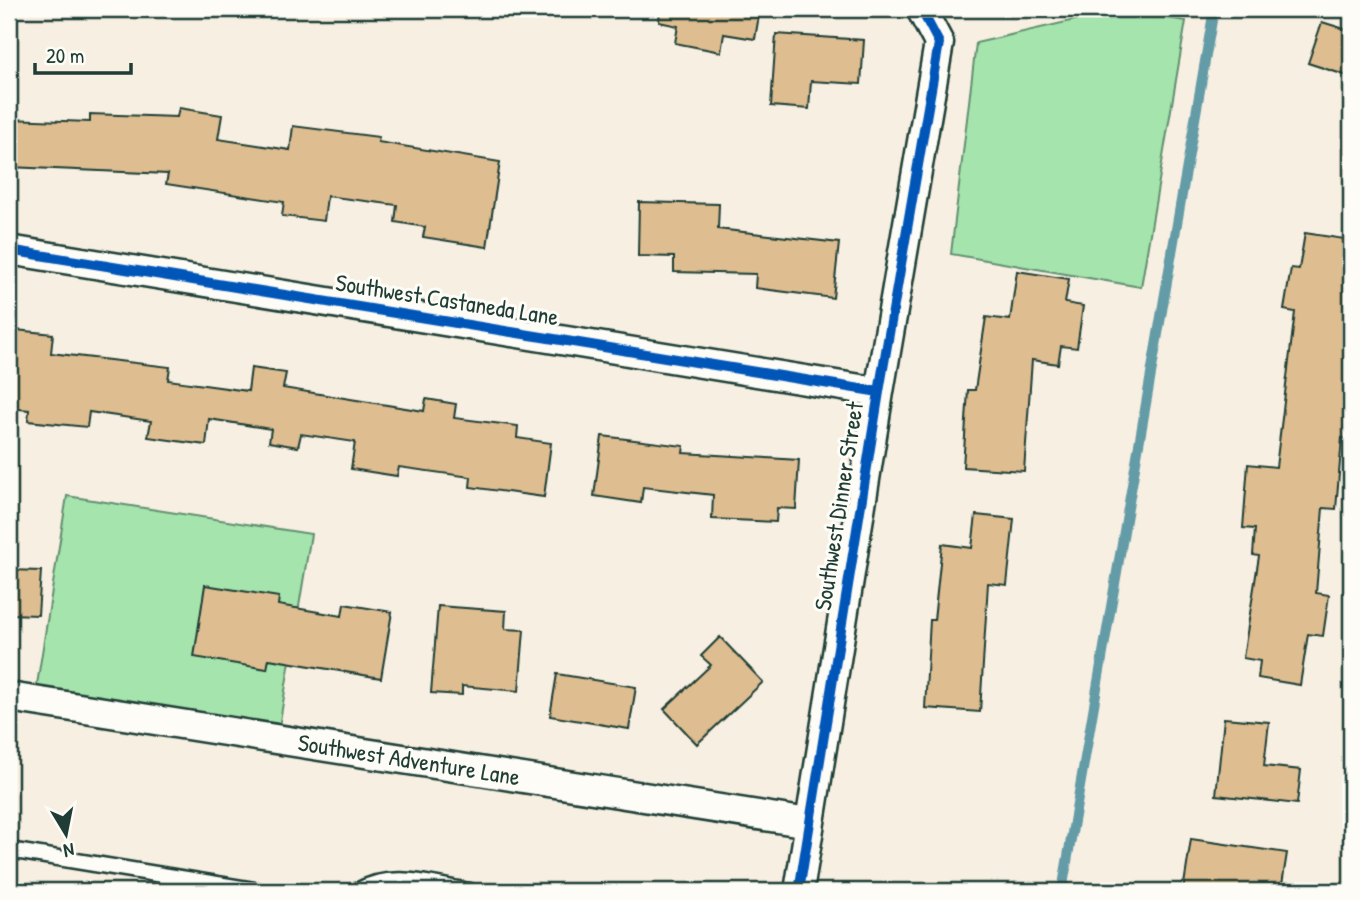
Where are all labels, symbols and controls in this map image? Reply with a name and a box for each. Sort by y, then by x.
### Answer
scale bar [35,32,131,76]
text: 20 m [46,41,84,70]
street label: Southwest Castaneda Lane [333,266,561,332]
street label: Southwest Dinner Street [806,398,870,613]
street label: Southwest Adventure Lane [296,726,523,792]
north arrow [32,799,102,869]
text: N [62,837,76,864]

